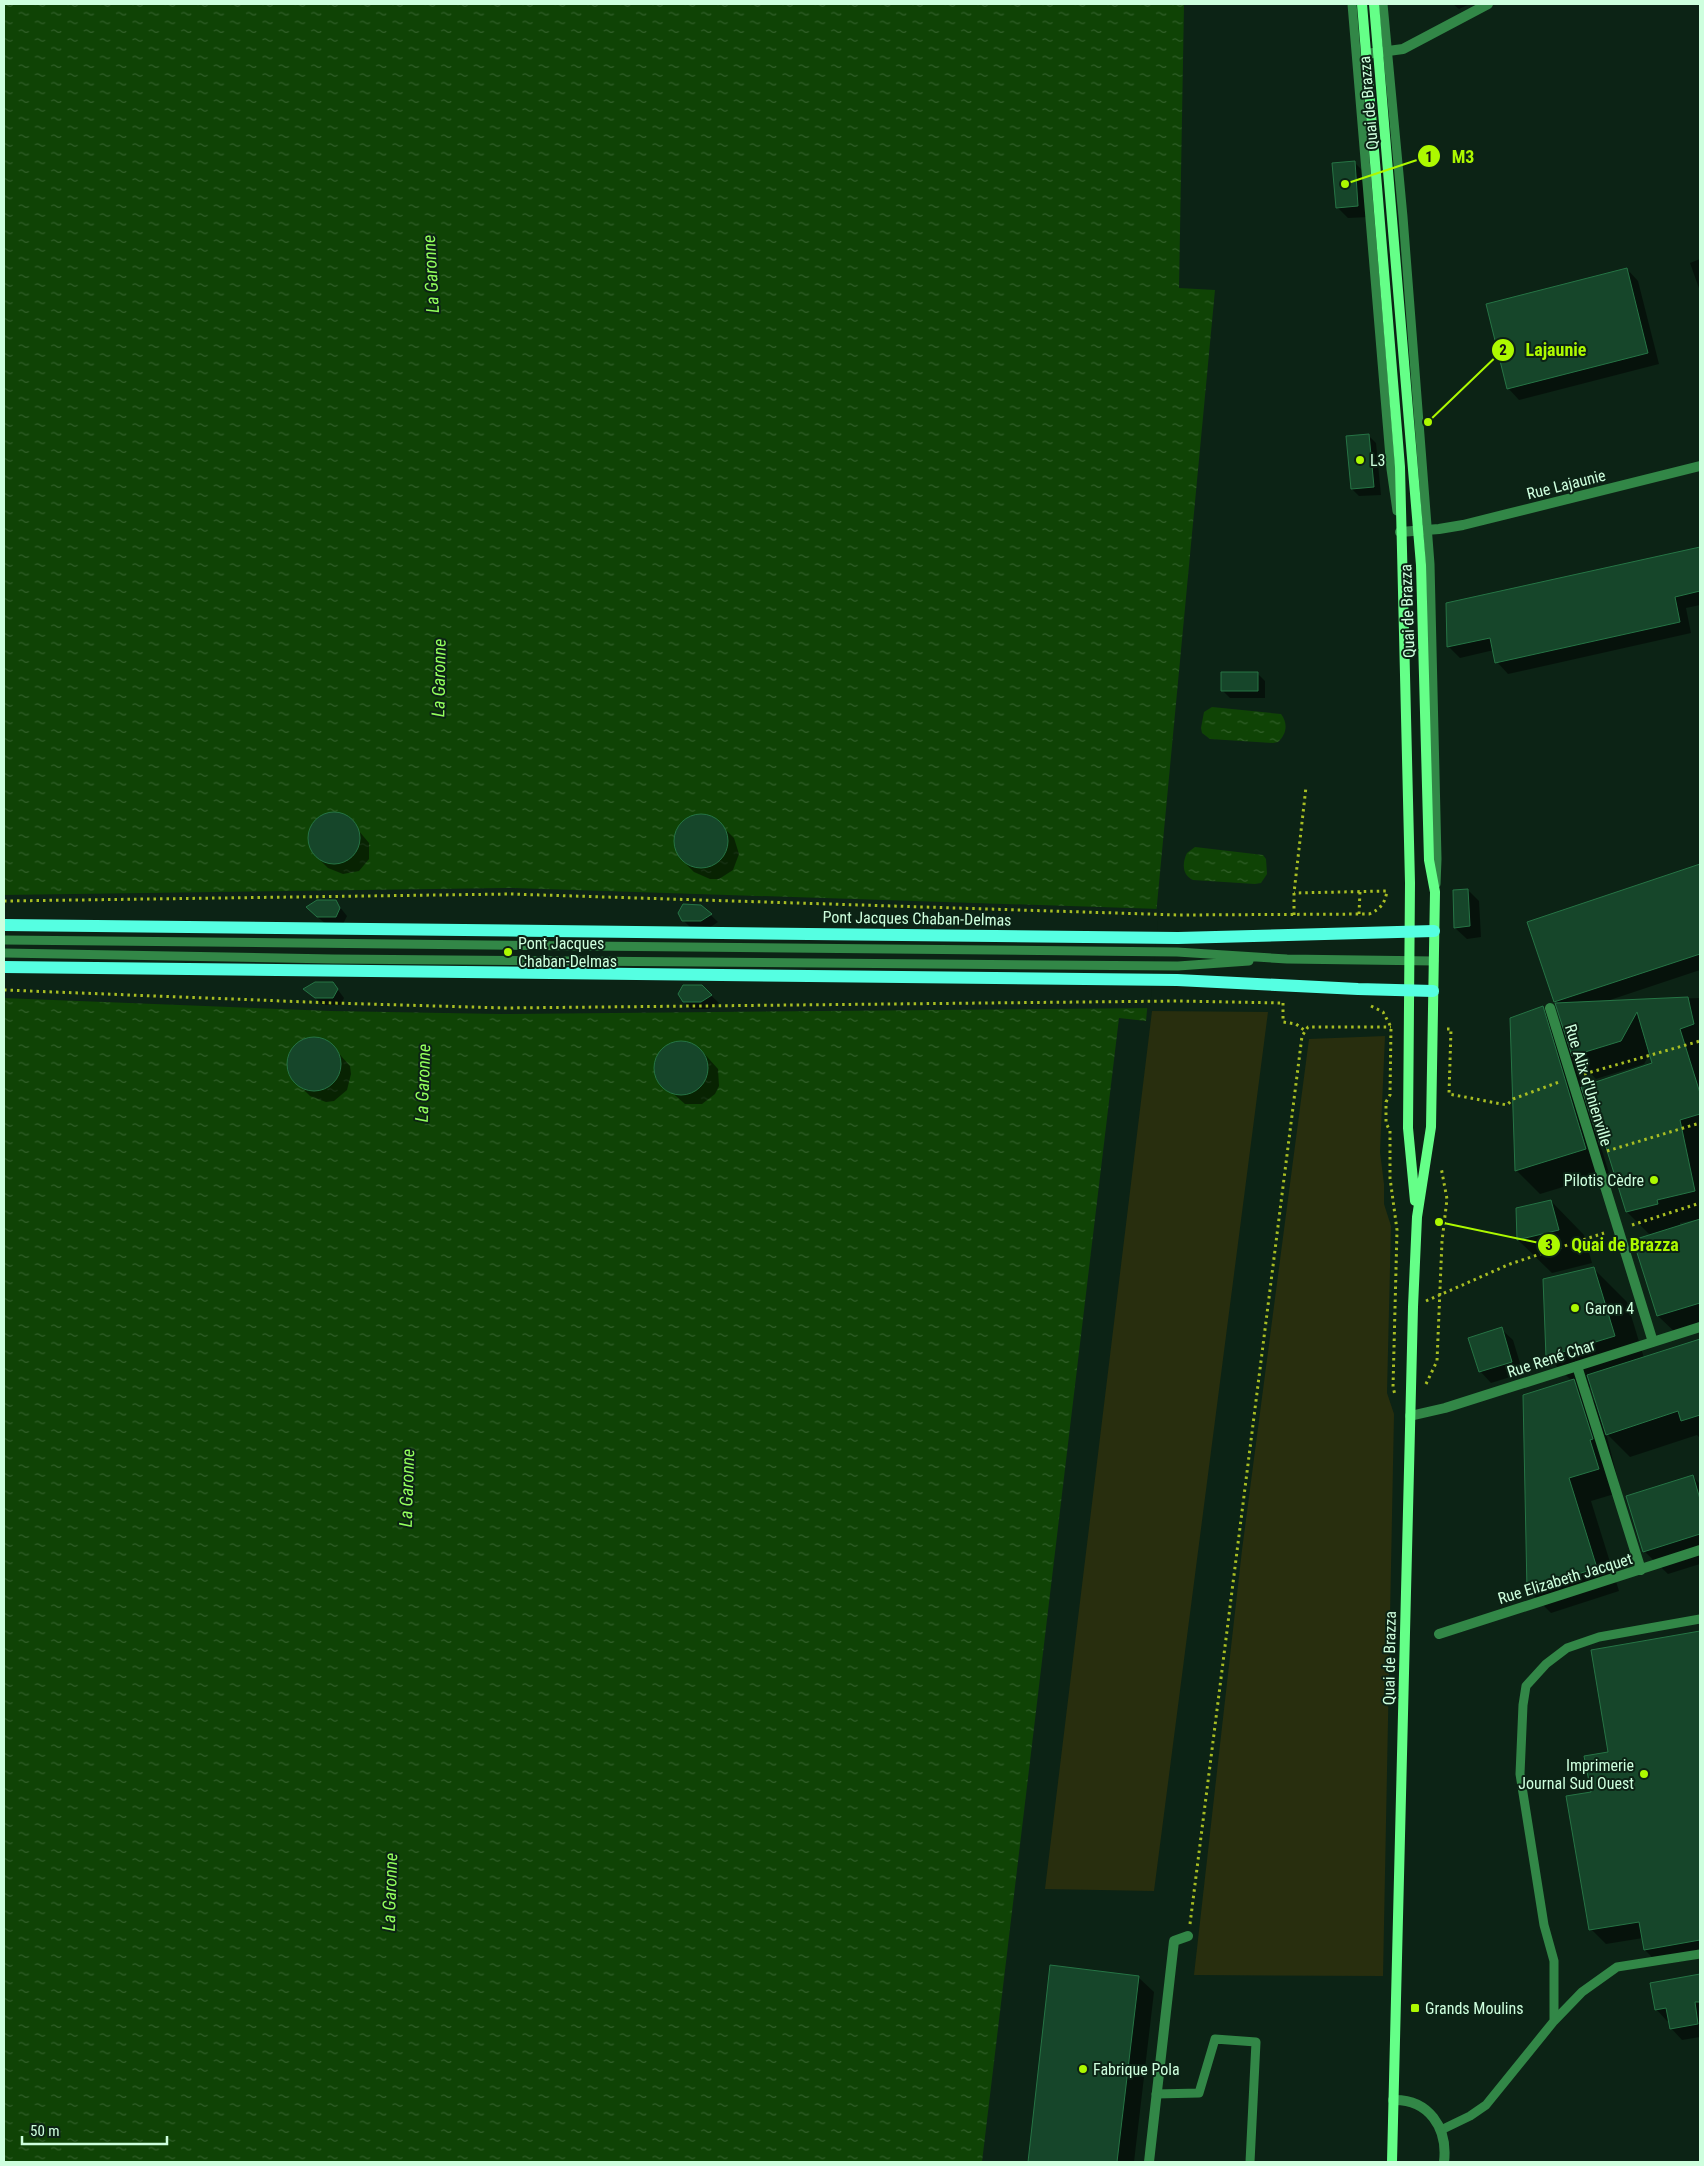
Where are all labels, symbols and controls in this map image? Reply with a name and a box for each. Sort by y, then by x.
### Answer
street label: Quai de Brazza [1355,55,1382,151]
callout: M3 [1416,140,1484,173]
text: M3 [1452,146,1474,167]
text: 1 [1425,148,1433,166]
water label: La Garonne [418,234,443,314]
callout: Lajaunie [1491,333,1597,366]
text: Lajaunie [1526,339,1587,360]
text: 2 [1499,341,1507,359]
place label: L3 [1370,451,1386,470]
marker: L3 [1354,454,1366,466]
street label: Rue Lajaunie [1525,466,1608,503]
street label: Quai de Brazza [1396,564,1419,658]
water label: La Garonne [427,639,450,717]
street label: Pont Jacques Chaban-Delmas [822,907,1012,930]
place label: Pont Jacques Chaban-Delmas [518,934,617,971]
marker: Pont Jacques Chaban-Delmas [502,946,514,958]
street label: Rue Alix d'Unienville [1561,1022,1616,1148]
water label: La Garonne [411,1043,434,1123]
place label: Pilotis Cèdre [1564,1171,1644,1190]
marker: Pilotis Cèdre [1648,1174,1660,1186]
callout: Quai de Brazza [1536,1228,1689,1261]
text: Quai de Brazza [1571,1234,1679,1255]
text: 3 [1545,1236,1553,1254]
place label: Garon 4 [1585,1299,1634,1318]
marker: Garon 4 [1569,1302,1581,1314]
street label: Rue René Char [1505,1335,1598,1382]
water label: La Garonne [395,1448,418,1528]
street label: Rue Elizabeth Jacquet [1496,1549,1635,1608]
street label: Quai de Brazza [1379,1611,1400,1705]
place label: Imprimerie Journal Sud Ouest [1518,1756,1634,1793]
marker: Imprimerie Journal Sud Ouest [1638,1768,1650,1780]
water label: La Garonne [378,1852,401,1932]
place label: Grands Moulins [1425,1999,1524,2018]
marker: Grands Moulins [1409,2002,1421,2014]
place label: Fabrique Pola [1093,2060,1180,2079]
marker: Fabrique Pola [1077,2063,1089,2075]
scale bar [22,2114,168,2146]
text: 50 m [30,2122,60,2140]

